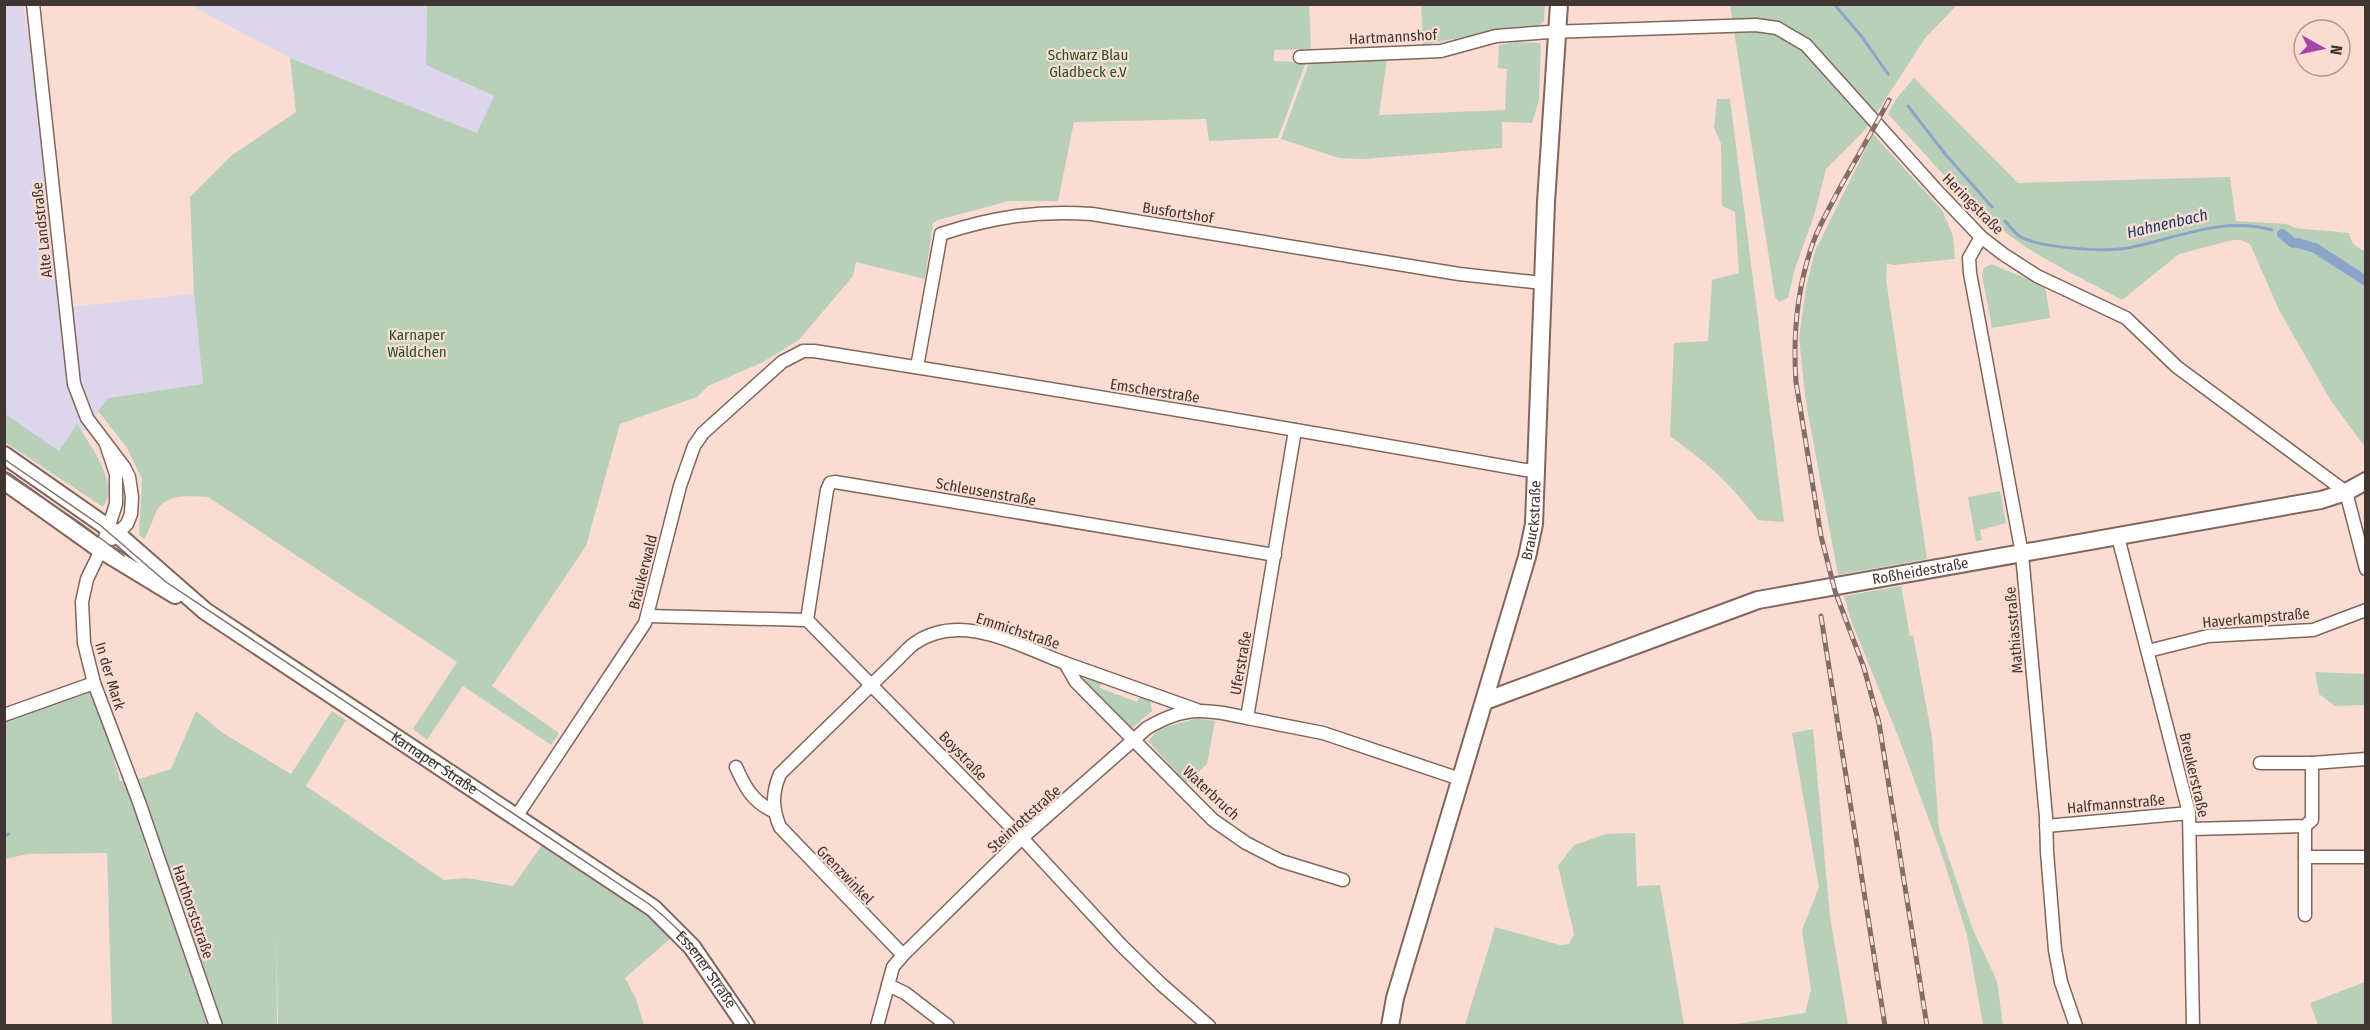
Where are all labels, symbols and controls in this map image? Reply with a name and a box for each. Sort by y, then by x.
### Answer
north arrow [2292,18,2352,78]
street label: Hartmannshof [1349,26,1439,48]
text: N [2326,44,2346,56]
park label: Schwarz Blau Gladbeck e.V [1048,46,1128,81]
street label: Heringstraße [1939,170,2007,238]
street label: Alte Landstraße [28,181,56,279]
street label: Busfortshof [1141,199,1216,228]
water label: Hahnenbach [2125,205,2209,242]
park label: Karnaper Wäldchen [387,326,447,361]
street label: Emscherstraße [1109,375,1201,407]
street label: Schleusenstraße [934,474,1038,510]
street label: Brauckstraße [1518,480,1545,562]
street label: Bräukerwald [625,533,661,611]
street label: Roßheidestraße [1871,554,1970,589]
street label: Mathiasstraße [2001,586,2027,674]
street label: Haverkampstraße [2201,604,2311,632]
street label: Emmichstraße [974,609,1062,653]
street label: Uferstraße [1227,630,1255,696]
street label: In der Mark [91,640,129,712]
street label: Karnaper Straße [388,728,481,798]
street label: Boystraße [935,728,991,784]
street label: Breukerstraße [2176,731,2212,819]
street label: Waterbruch [1179,762,1243,824]
street label: Steinrottstraße [984,781,1064,857]
street label: Halfmannstraße [2066,791,2166,817]
street label: Grenzwinkel [813,842,877,908]
street label: Harthorststraße [169,863,217,961]
street label: Essener Straße [672,927,740,1012]

